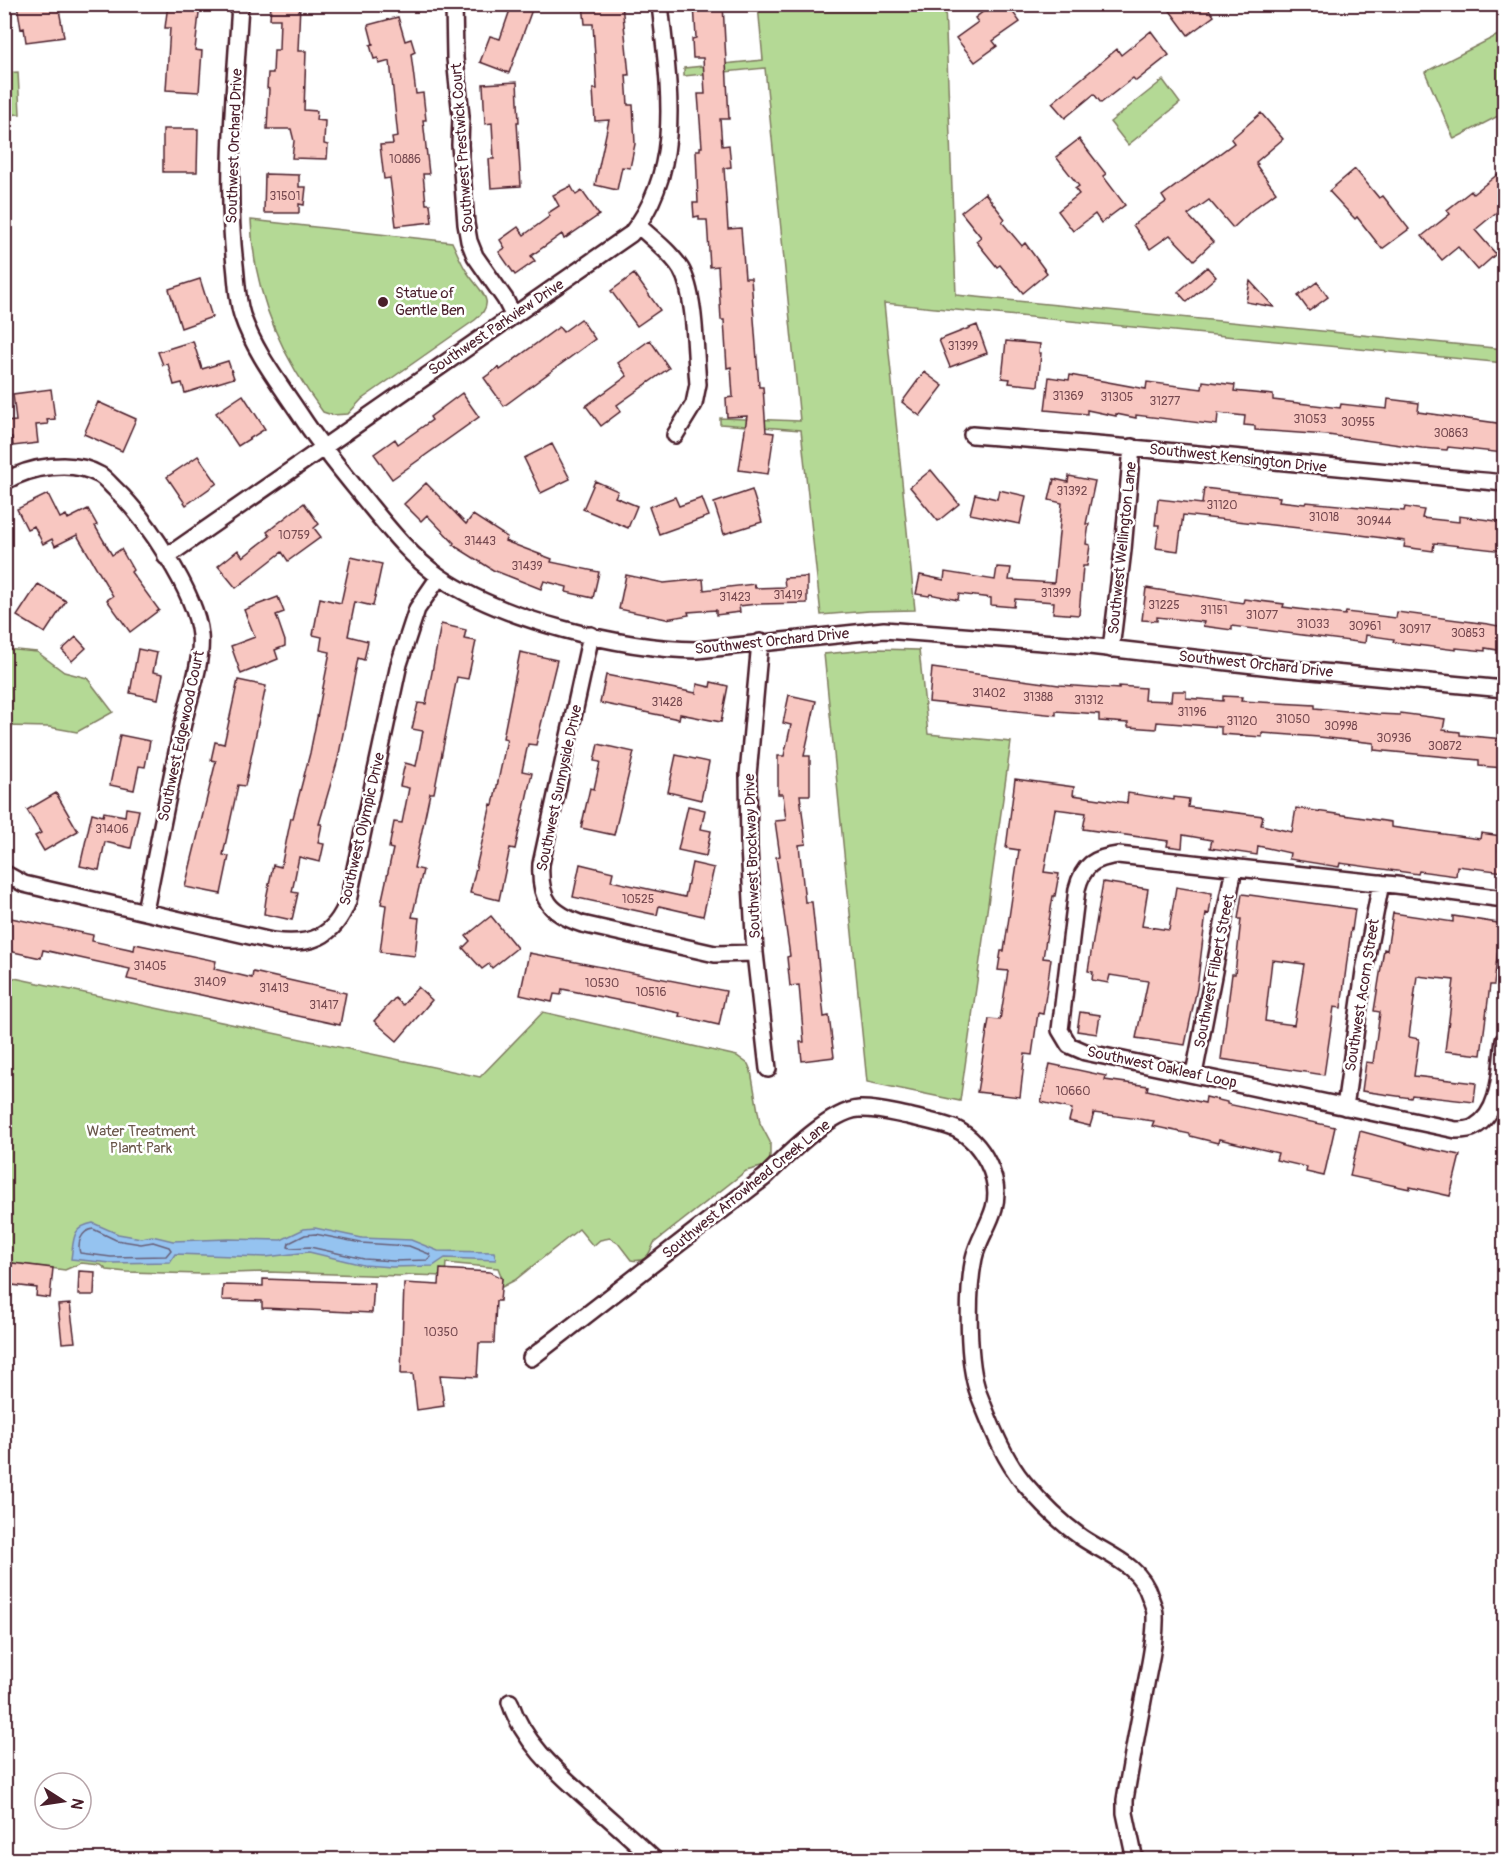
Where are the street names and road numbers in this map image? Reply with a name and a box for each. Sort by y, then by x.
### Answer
street label: Southwest Prestwick Court [447,61,478,234]
street label: Southwest Orchard Drive [222,68,247,224]
street label: Southwest Parkview Drive [425,275,568,380]
street label: Southwest Kensington Drive [1148,440,1328,477]
street label: Southwest Wellington Lane [1104,460,1141,635]
street label: Southwest Orchard Drive [694,624,851,659]
street label: Southwest Orchard Drive [1178,647,1335,682]
street label: Southwest Edgewood Court [154,648,209,823]
street label: Southwest Sunnyside Drive [533,702,587,873]
street label: Southwest Olympic Drive [336,750,389,907]
street label: Southwest Brockway Drive [740,772,765,939]
street label: Southwest Filbert Street [1190,892,1239,1050]
street label: Southwest Acorn Street [1341,917,1384,1073]
street label: Southwest Oakleaf Loop [1085,1042,1239,1093]
street label: Southwest Arrowhead Creek Lane [658,1115,835,1263]

